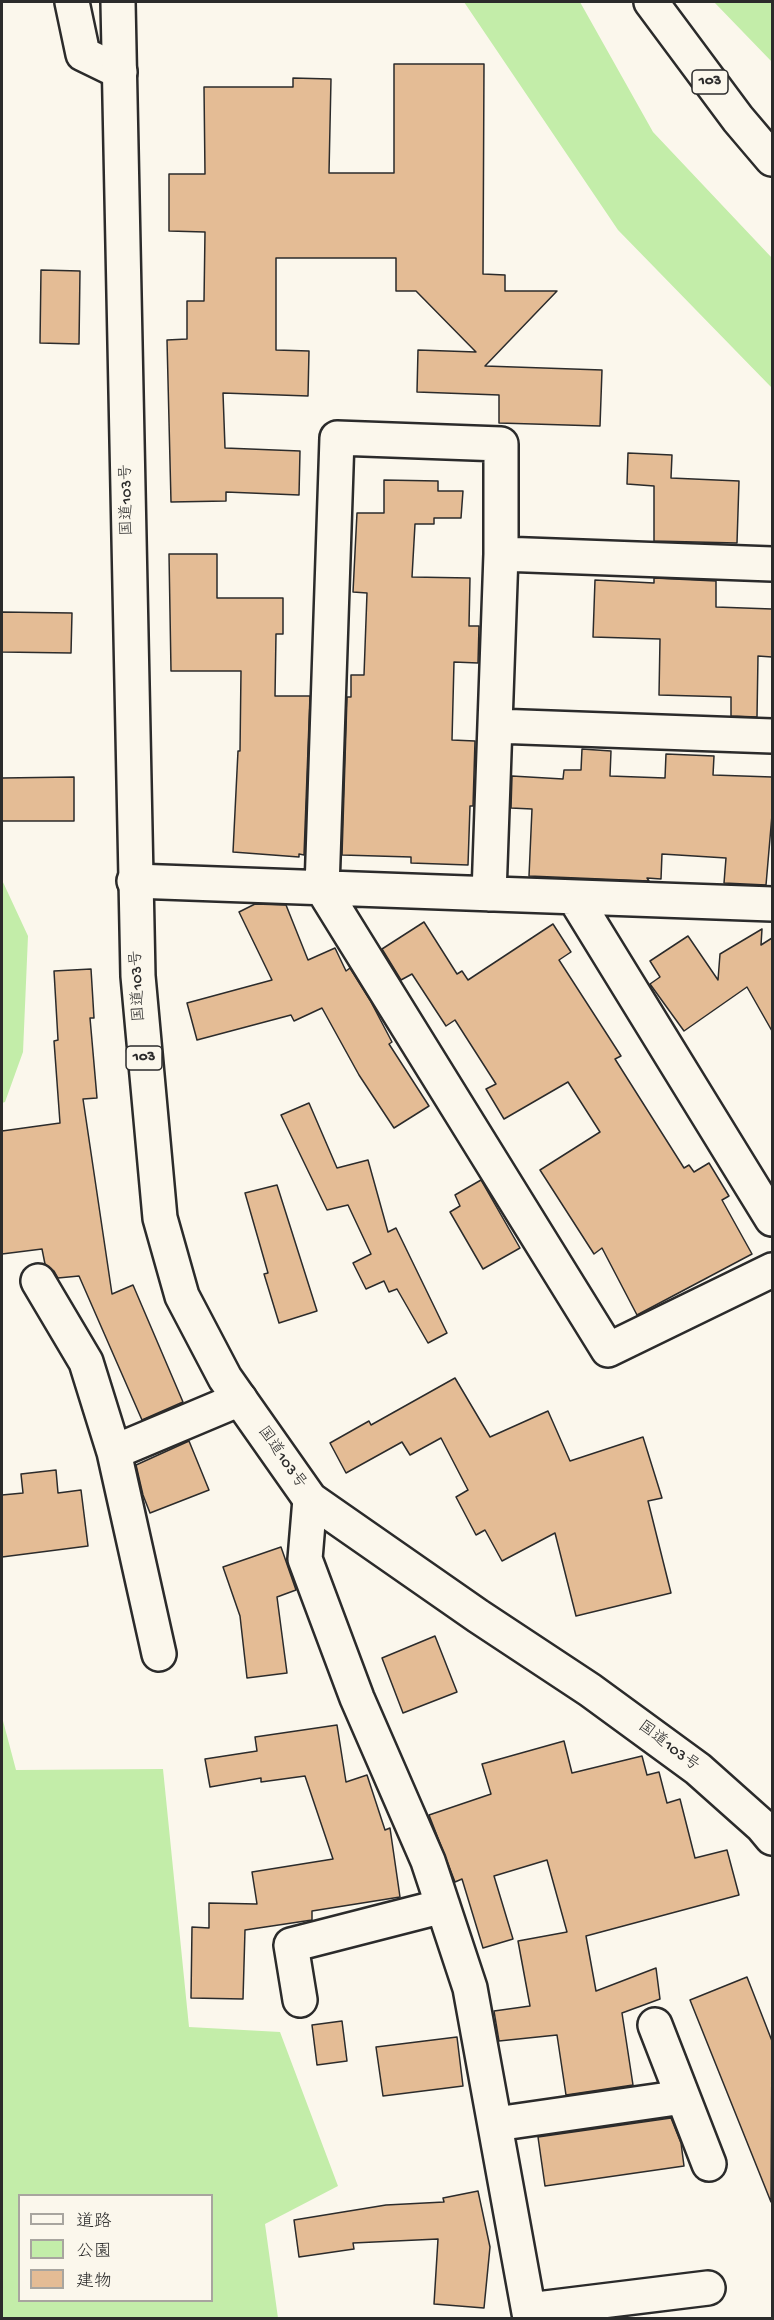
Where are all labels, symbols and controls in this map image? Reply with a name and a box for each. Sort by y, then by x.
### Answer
road number: 103 [692,70,728,94]
street label: 国道103号 [118,464,138,536]
street label: 国道103号 [128,950,150,1022]
road number: 103 [126,1046,162,1070]
street label: 国道103号 [253,1423,309,1493]
street label: 国道103号 [634,1718,702,1776]
legend [18,2194,213,2302]
text: 道路 [76,2212,112,2233]
text: 公園 [76,2242,112,2263]
text: 建物 [76,2272,112,2293]

